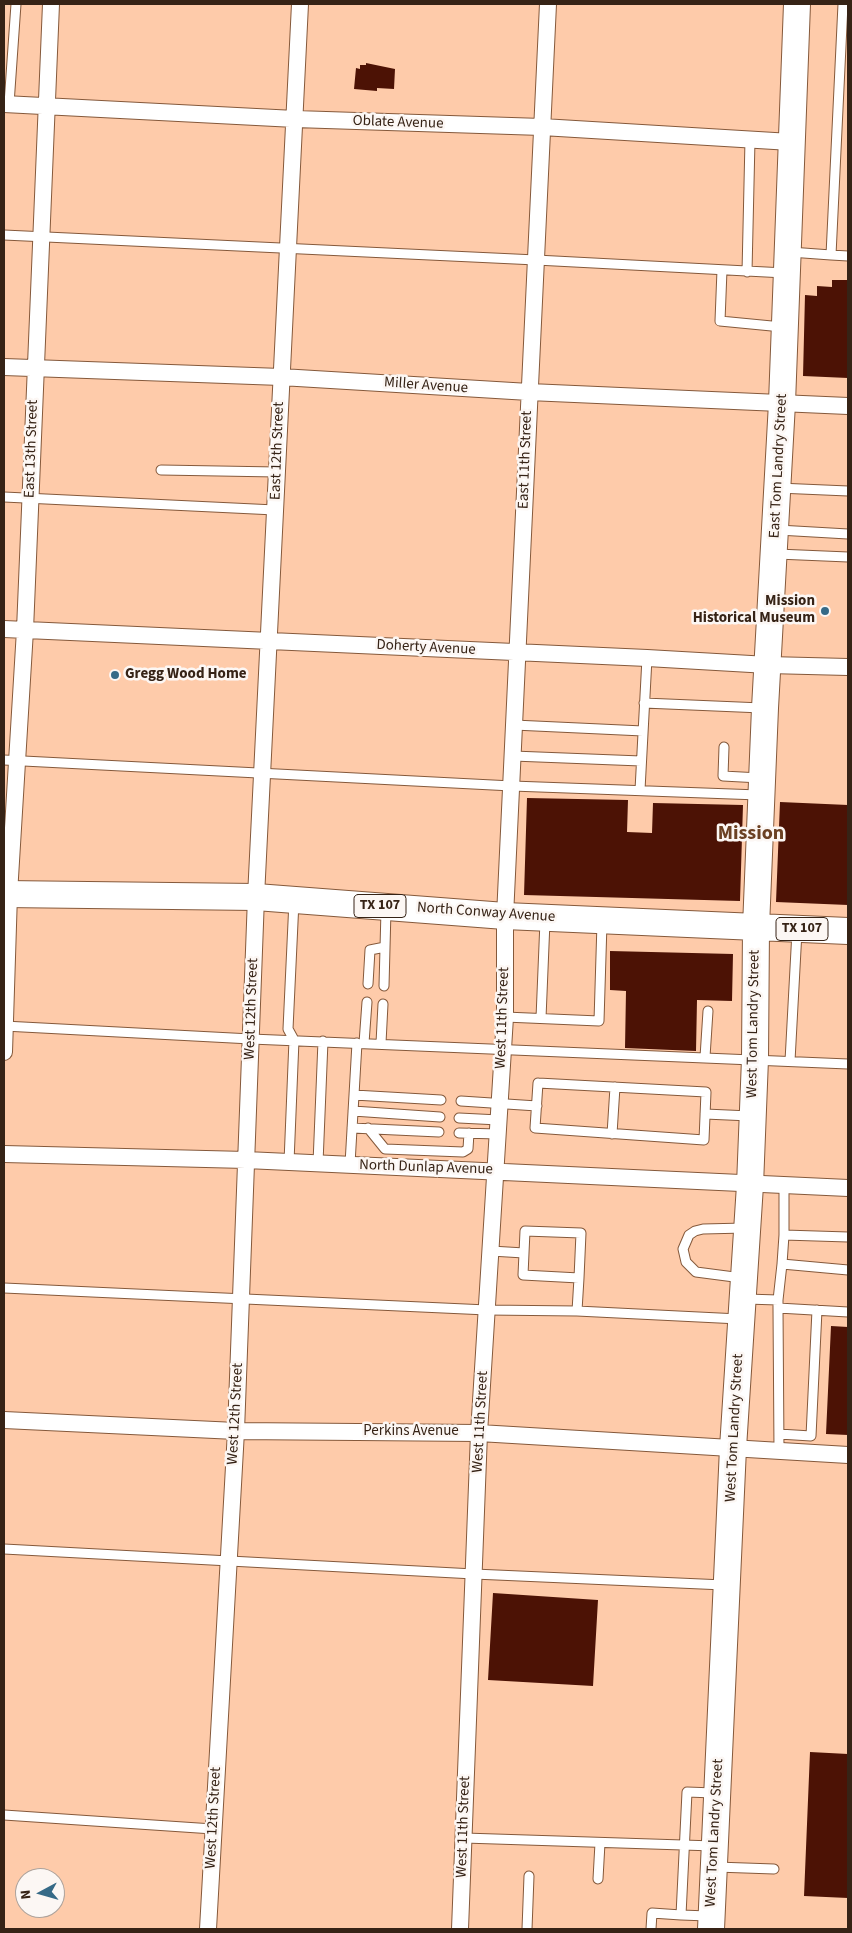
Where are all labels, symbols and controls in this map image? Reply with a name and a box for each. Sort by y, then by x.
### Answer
street label: Oblate Avenue [352,112,444,134]
street label: Miller Avenue [383,374,469,398]
street label: East Tom Landry Street [766,393,792,539]
street label: East 13th Street [21,400,43,498]
street label: East 12th Street [267,402,289,500]
street label: East 11th Street [515,411,537,509]
place label: Mission Historical Museum [693,593,815,628]
marker: Mission Historical Museum [819,605,831,617]
street label: Doherty Avenue [376,636,476,660]
place label: Gregg Wood Home [125,666,247,684]
marker: Gregg Wood Home [109,669,121,681]
district label: Mission [718,823,784,847]
road number: TX 107 [354,894,406,918]
street label: North Conway Avenue [416,899,556,927]
road number: TX 107 [776,918,828,941]
street label: West Tom Landry Street [744,950,764,1098]
street label: West 12th Street [241,958,263,1060]
street label: West 11th Street [492,967,514,1069]
street label: North Dunlap Avenue [359,1157,493,1179]
street label: West Tom Landry Street [722,1353,748,1503]
street label: West 12th Street [224,1363,248,1465]
street label: West 11th Street [469,1371,493,1473]
street label: Perkins Avenue [363,1423,459,1441]
street label: West Tom Landry Street [702,1758,728,1908]
street label: West 12th Street [202,1767,226,1869]
street label: West 11th Street [453,1776,475,1878]
north arrow [15,1868,65,1918]
text: N [16,1889,37,1900]

